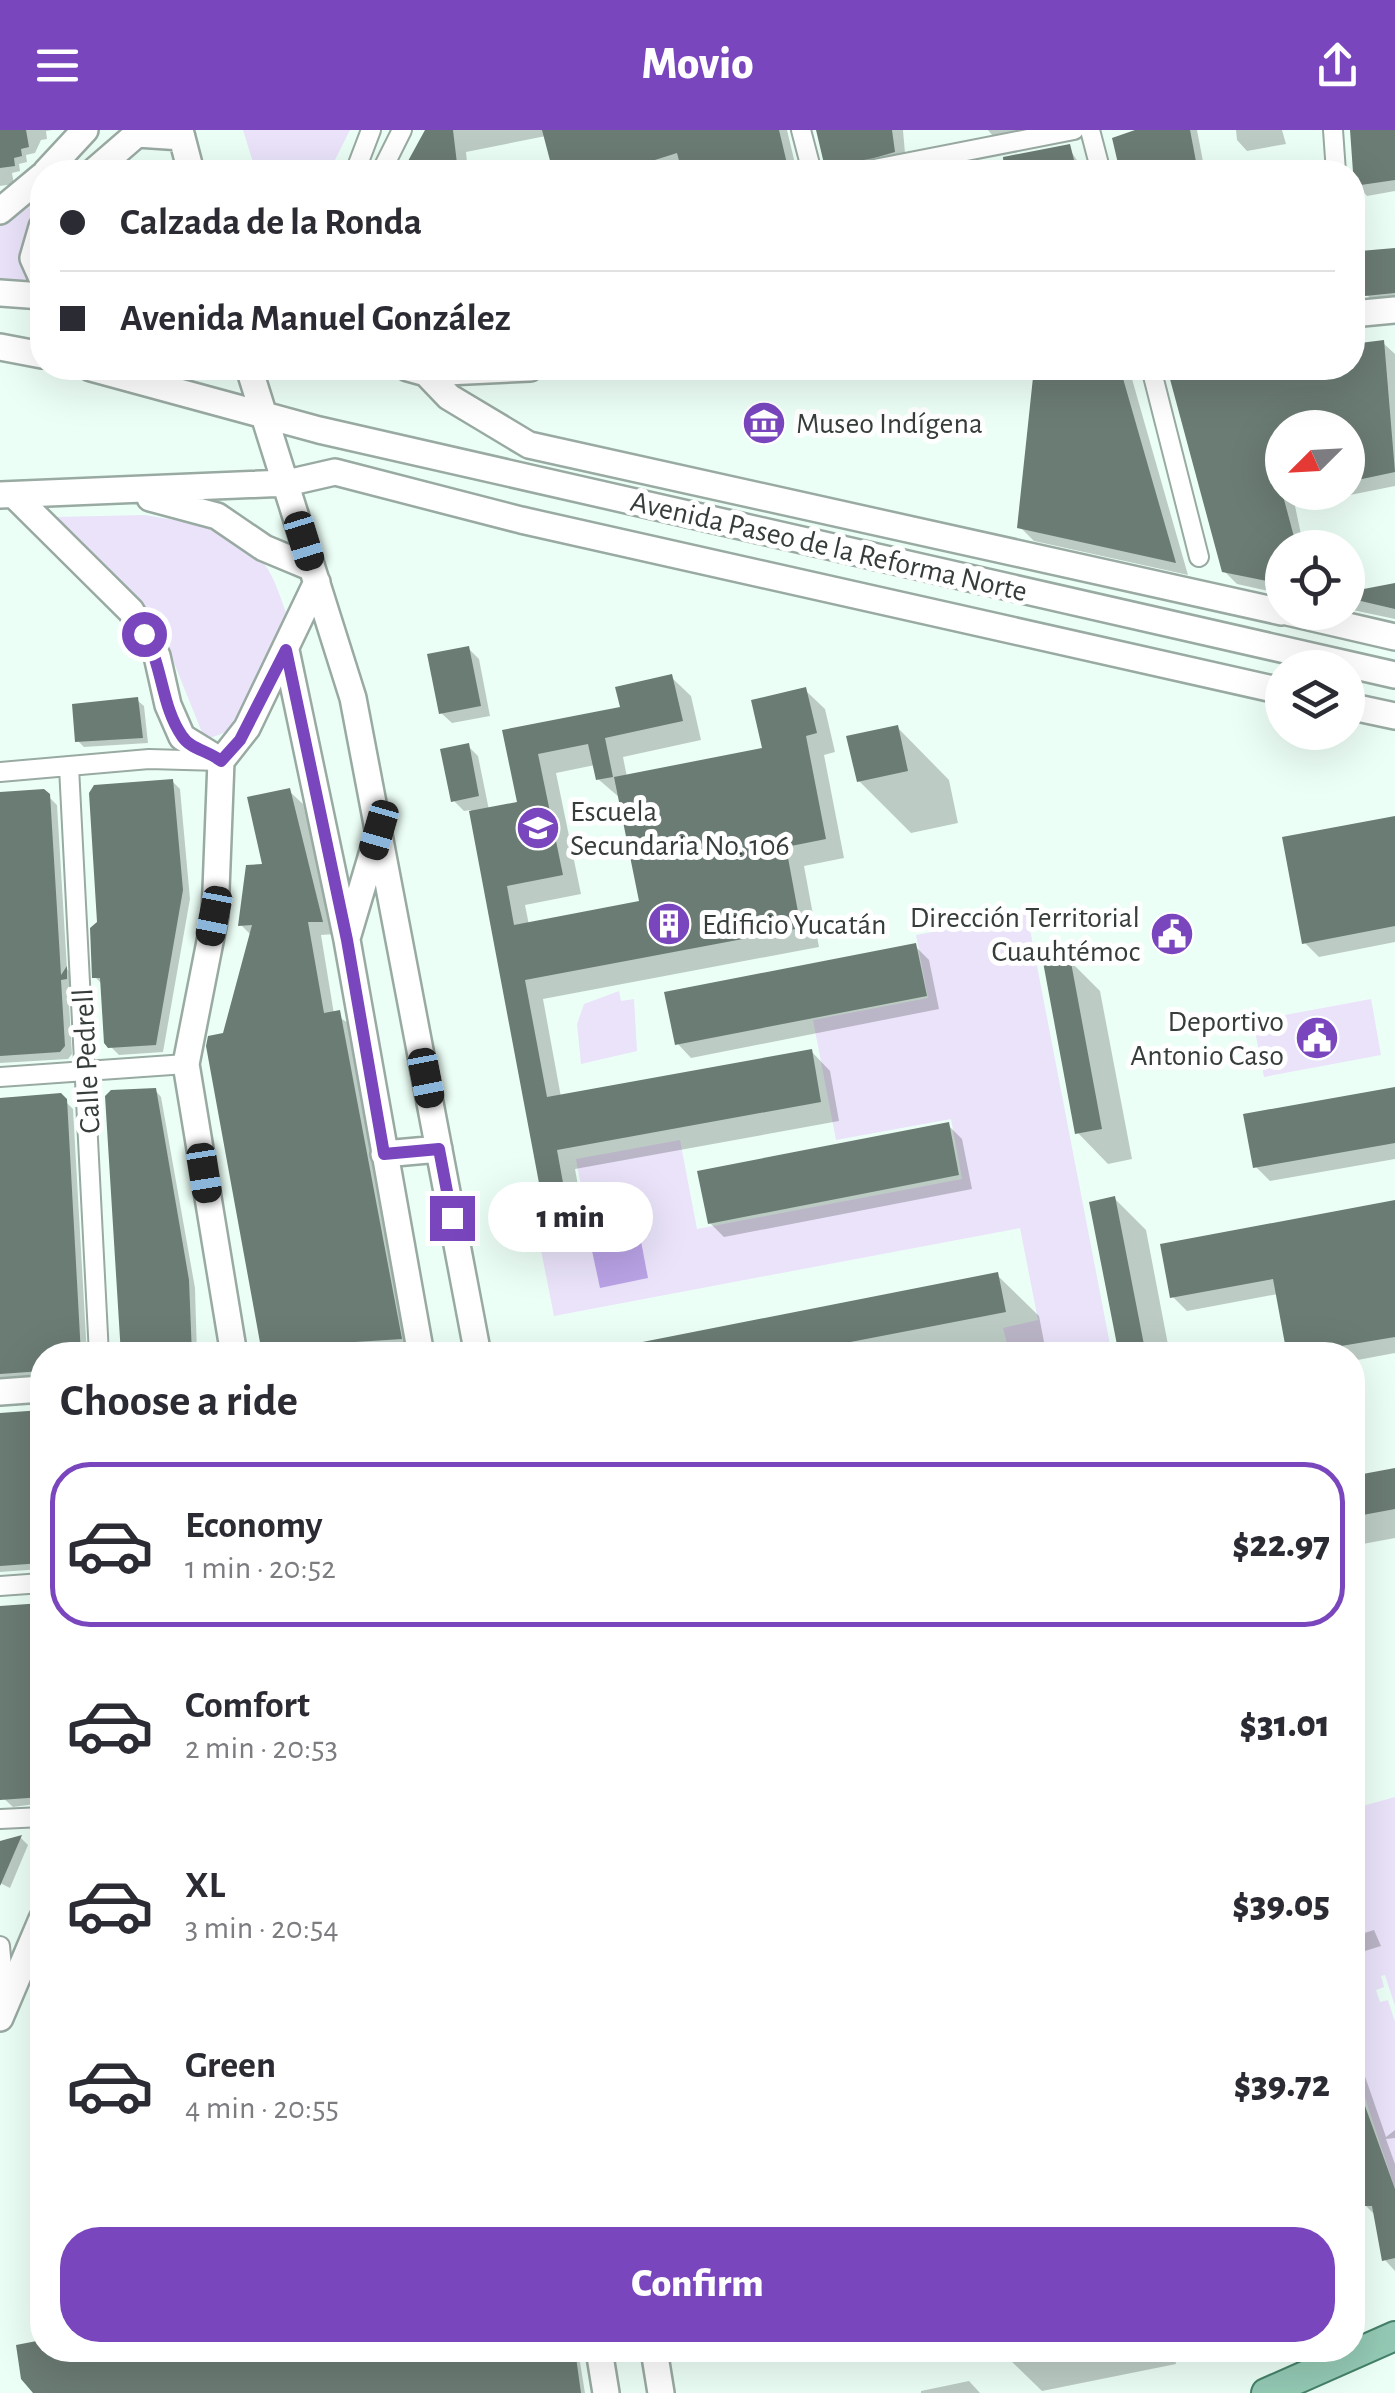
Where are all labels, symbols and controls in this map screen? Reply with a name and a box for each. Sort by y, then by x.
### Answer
icon: menu [30,38,85,93]
icon: share [1310,38,1365,93]
text: Movio [641,42,754,87]
text: Calzada de la Ronda [120,204,422,242]
text: Avenida Manuel González [120,300,511,338]
museum icon: Museo Indígena [741,400,787,446]
place label: Museo Indígena [796,409,983,439]
north arrow [1265,410,1365,510]
map controls [1265,410,1365,750]
street label: Avenida Paseo de la Reforma Norte [628,487,1030,607]
car [281,508,327,574]
button: locate [1265,530,1365,630]
route start [122,612,167,657]
button: layers [1265,650,1365,750]
car [356,797,402,863]
place label: Escuela Secundaria No. 106 [570,797,790,861]
school or university icon: Escuela Secundaria No. 106 [515,805,561,851]
car [194,884,234,948]
building icon: Edificio Yucatán [646,901,692,947]
place label: Dirección Territorial Cuauhtémoc [910,903,1140,967]
place label: Edificio Yucatán [702,910,887,940]
public building icon: Dirección Territorial Cuauhtémoc [1149,911,1195,957]
street label: Calle Pedrell [68,988,106,1134]
place label: Deportivo Antonio Caso [1130,1007,1284,1071]
public building icon: Deportivo Antonio Caso [1294,1015,1340,1061]
car [406,1046,446,1110]
car [184,1141,224,1205]
callout: 1 min [487,1183,652,1253]
route end [430,1196,475,1241]
text: 1 min [536,1201,605,1233]
text: Choose a ride [60,1379,298,1424]
icon: car [65,1500,155,1590]
text: Economy [185,1507,323,1545]
text: $22.97 [1232,1526,1330,1564]
text: 1 min · 20:52 [185,1552,336,1584]
icon: car [65,1680,155,1770]
text: Comfort [185,1687,310,1725]
text: $31.01 [1240,1706,1330,1744]
text: 2 min · 20:53 [185,1732,338,1764]
icon: car [65,1860,155,1950]
text: XL [185,1867,225,1905]
text: $39.05 [1232,1886,1330,1924]
text: 3 min · 20:54 [185,1912,339,1944]
icon: car [65,2040,155,2130]
text: Green [185,2047,276,2085]
text: $39.72 [1234,2066,1330,2104]
text: 4 min · 20:55 [185,2092,339,2124]
button: Confirm [60,2227,1335,2342]

